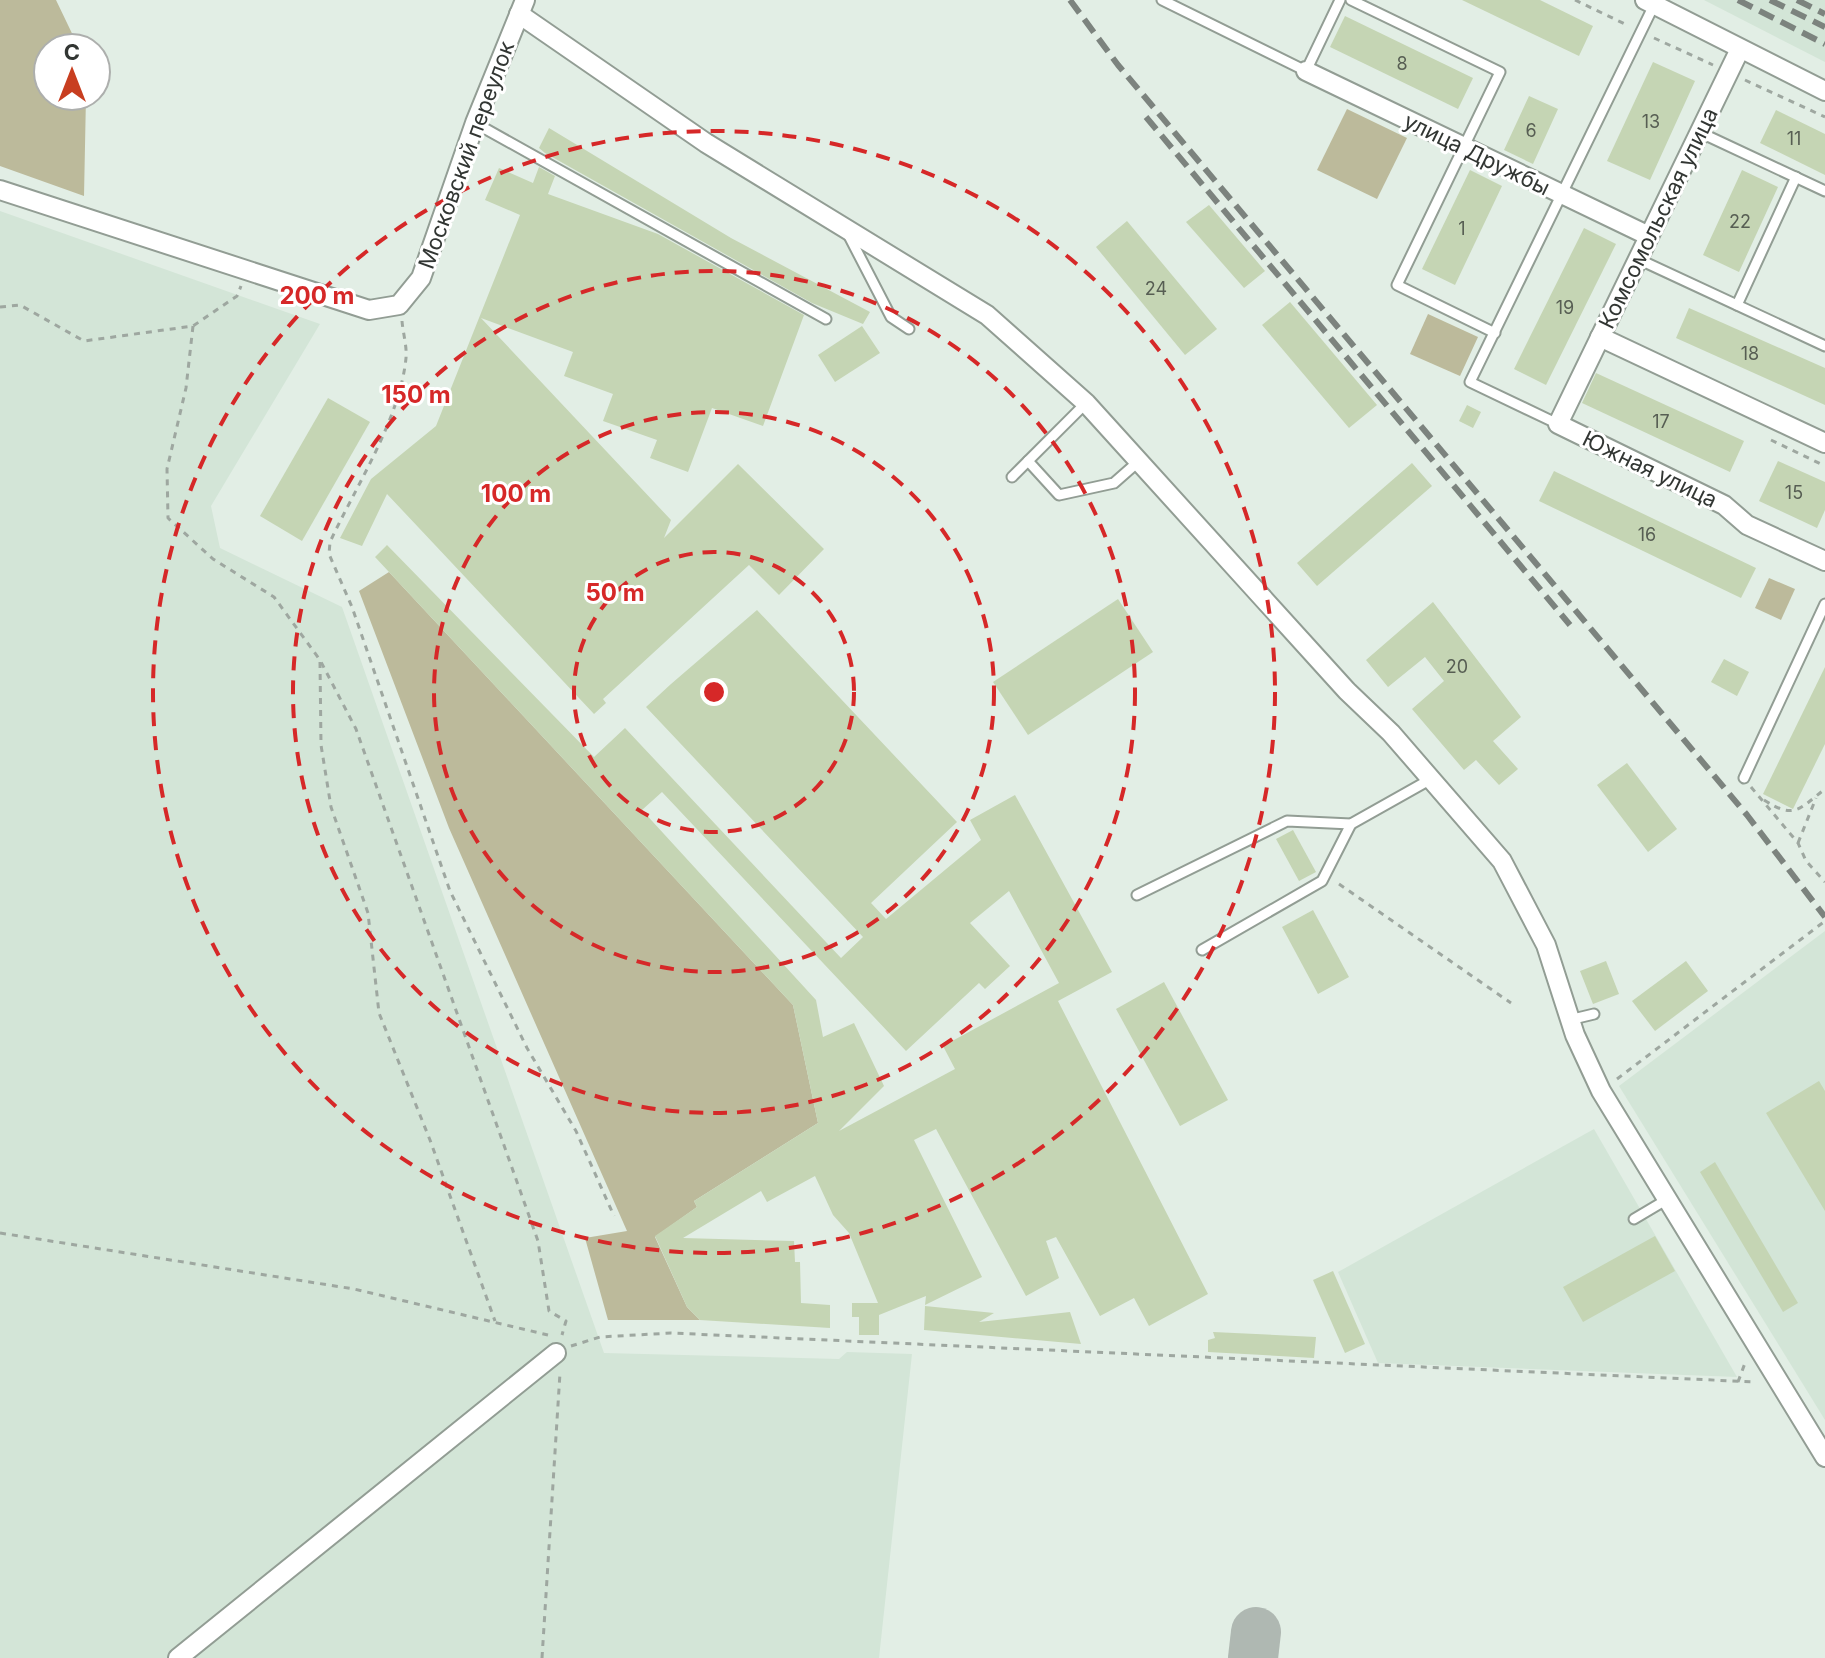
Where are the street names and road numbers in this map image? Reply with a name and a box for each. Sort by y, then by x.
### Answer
street label: Московский переулок [413,38,519,272]
street label: Комсомольская улица [1593,103,1723,333]
street label: улица Дружбы [1400,107,1554,201]
street label: Южная улица [1579,425,1721,513]

